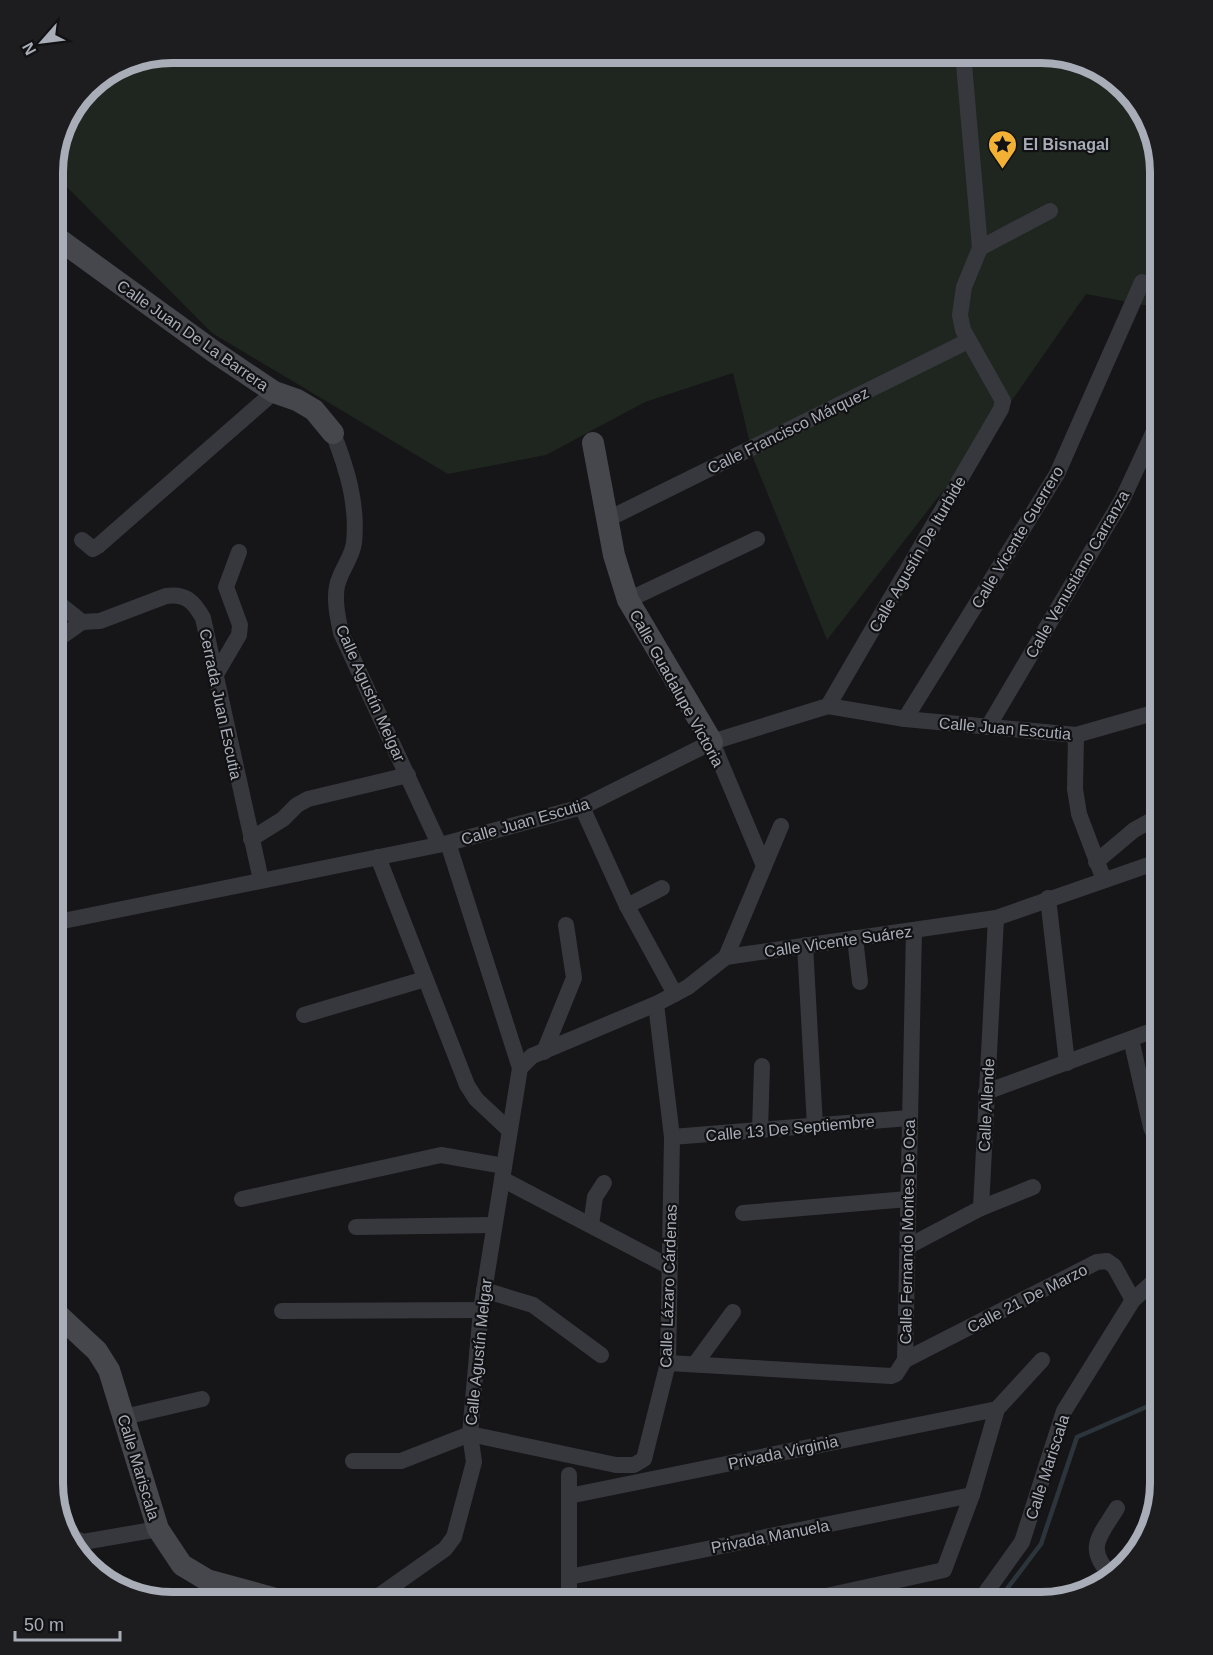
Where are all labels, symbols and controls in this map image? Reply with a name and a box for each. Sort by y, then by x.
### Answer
north arrow [12,12,72,72]
text: N [19,40,39,58]
place icon: El Bisnagal [986,128,1018,170]
place label: El Bisnagal [1023,136,1109,153]
street label: Calle Juan De La Barrera [114,277,272,394]
street label: Calle Francisco Márquez [705,384,871,477]
street label: Calle Vicente Guerrero [968,463,1067,611]
street label: Calle Agustín De Iturbide [866,473,969,635]
street label: Calle Venustiano Carranza [1022,487,1132,661]
street label: Calle Guadalupe Victoria [626,607,727,770]
street label: Calle Agustín Melgar [333,622,409,765]
street label: Cerrada Juan Escutia [196,627,245,781]
street label: Calle Juan Escutia [938,714,1072,743]
street label: Calle Juan Escutia [459,795,591,848]
street label: Calle Vicente Suárez [763,923,913,960]
street label: Calle Allende [976,1058,997,1152]
street label: Calle 13 De Septiembre [705,1113,875,1144]
street label: Calle Fernando Montes De Oca [897,1119,918,1345]
street label: Calle Lázaro Cárdenas [657,1204,680,1368]
street label: Calle 21 De Marzo [964,1261,1090,1336]
street label: Calle Agustín Melgar [462,1277,495,1426]
street label: Calle Mariscala [114,1412,163,1522]
street label: Calle Mariscala [1022,1412,1072,1522]
street label: Privada Virginia [727,1433,840,1472]
street label: Privada Manuela [710,1517,831,1556]
scale bar [15,1604,120,1642]
text: 50 m [24,1615,64,1635]

